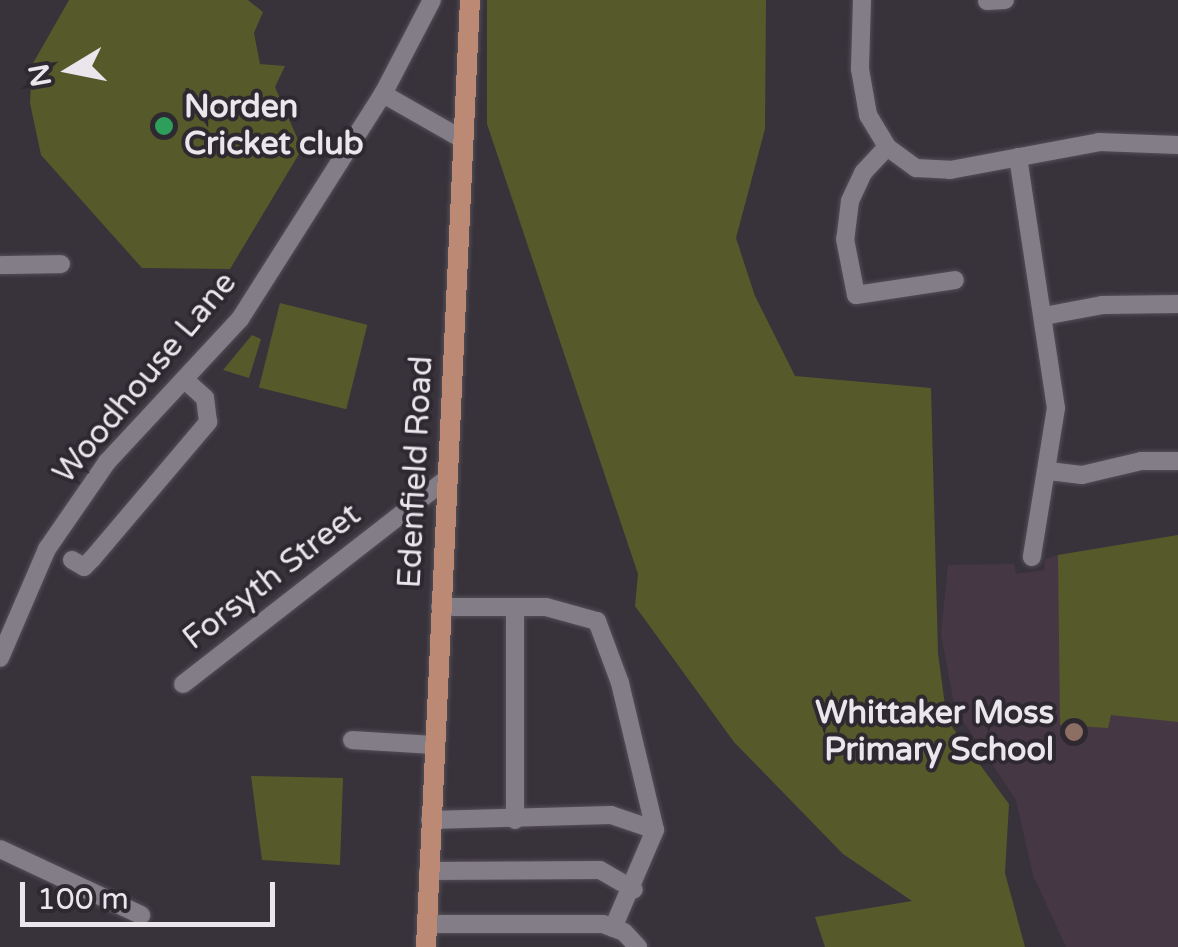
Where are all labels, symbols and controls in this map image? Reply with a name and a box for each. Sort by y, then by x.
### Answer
north arrow [20,20,120,120]
text: N [22,61,59,89]
place label: Norden Cricket club [184,89,364,164]
marker: Norden Cricket club [153,115,175,137]
street label: Woodhouse Lane [45,264,245,492]
street label: Edenfield Road [391,355,441,589]
street label: Forsyth Street [176,496,368,658]
place label: Whittaker Moss Primary School [815,695,1054,770]
marker: Whittaker Moss Primary School [1063,721,1085,743]
scale bar [25,862,280,924]
text: 100 m [37,881,129,918]

